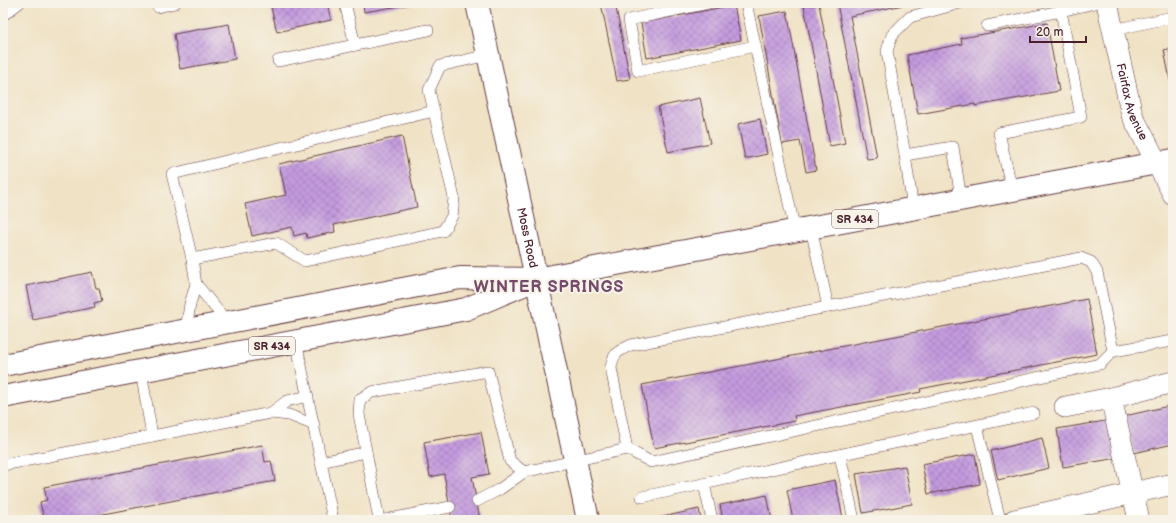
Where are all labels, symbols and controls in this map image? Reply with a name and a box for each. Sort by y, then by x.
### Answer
scale bar [1030,18,1086,44]
text: 20 m [1036,25,1063,40]
street label: Fairfax Avenue [1113,62,1151,143]
street label: Moss Road [513,206,541,269]
road number: SR 434 [832,210,878,228]
district label: WINTER SPRINGS [474,278,624,297]
road number: SR 434 [249,337,295,355]

